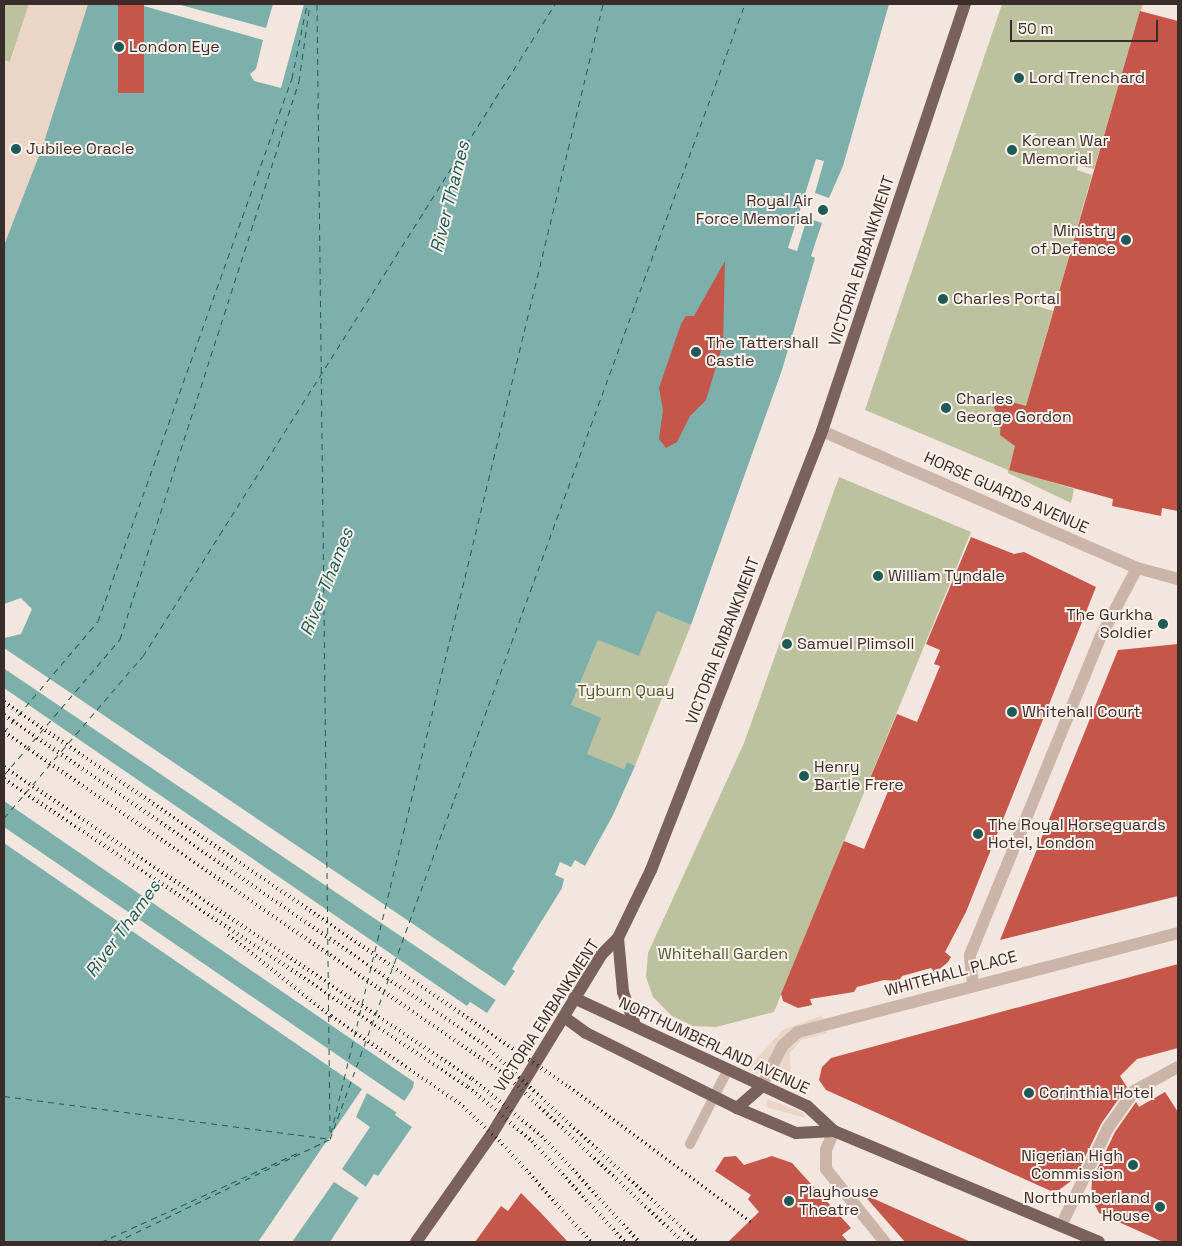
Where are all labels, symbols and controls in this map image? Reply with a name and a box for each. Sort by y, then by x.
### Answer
scale bar [1012,10,1160,42]
text: 50 m [1018,19,1053,38]
place label: London Eye [129,37,220,57]
marker: London Eye [113,41,125,53]
place label: Lord Trenchard [1029,68,1146,88]
marker: Lord Trenchard [1013,72,1025,84]
place label: Korean War Memorial [1022,131,1109,169]
place label: Jubilee Oracle [26,139,134,159]
water label: River Thames [426,139,474,255]
marker: Jubilee Oracle [10,143,22,155]
marker: Korean War Memorial [1006,144,1018,156]
street label: VICTORIA EMBANKMENT [825,173,899,349]
place label: Royal Air Force Memorial [696,191,813,229]
marker: Royal Air Force Memorial [817,204,829,216]
place label: Ministry of Defence [1030,221,1116,259]
marker: Ministry of Defence [1120,234,1132,246]
place label: Charles Portal [953,289,1060,309]
marker: Charles Portal [937,293,949,305]
place label: The Tattershall Castle [706,333,819,371]
marker: The Tattershall Castle [690,346,702,358]
place label: Charles George Gordon [956,389,1072,427]
marker: Charles George Gordon [940,402,952,414]
street label: HORSE GUARDS AVENUE [921,448,1091,538]
water label: River Thames [295,525,359,639]
street label: VICTORIA EMBANKMENT [682,554,764,728]
place label: William Tyndale [888,566,1005,586]
marker: William Tyndale [872,570,884,582]
place label: The Gurkha Soldier [1066,605,1153,643]
marker: The Gurkha Soldier [1157,618,1169,630]
place label: Samuel Plimsoll [797,634,914,654]
marker: Samuel Plimsoll [781,638,793,650]
park label: Tyburn Quay [577,681,675,701]
place label: Whitehall Court [1022,702,1141,722]
marker: Whitehall Court [1006,706,1018,718]
place label: Henry Bartle Frere [814,757,904,795]
marker: Henry Bartle Frere [798,770,810,782]
place label: The Royal Horseguards Hotel, London [988,815,1166,853]
marker: The Royal Horseguards Hotel, London [972,828,984,840]
water label: River Thames [81,876,165,982]
street label: VICTORIA EMBANKMENT [490,936,604,1096]
park label: Whitehall Garden [658,944,788,964]
street label: WHITEHALL PLACE [883,947,1019,1001]
street label: NORTHUMBERLAND AVENUE [616,993,812,1099]
place label: Corinthia Hotel [1039,1083,1154,1103]
marker: Corinthia Hotel [1023,1087,1035,1099]
place label: Nigerian High Commission [1021,1146,1123,1184]
marker: Nigerian High Commission [1127,1159,1139,1171]
place label: Playhouse Theatre [799,1182,879,1220]
place label: Northumberland House [1024,1188,1150,1226]
marker: Playhouse Theatre [783,1195,795,1207]
marker: Northumberland House [1154,1201,1166,1213]

